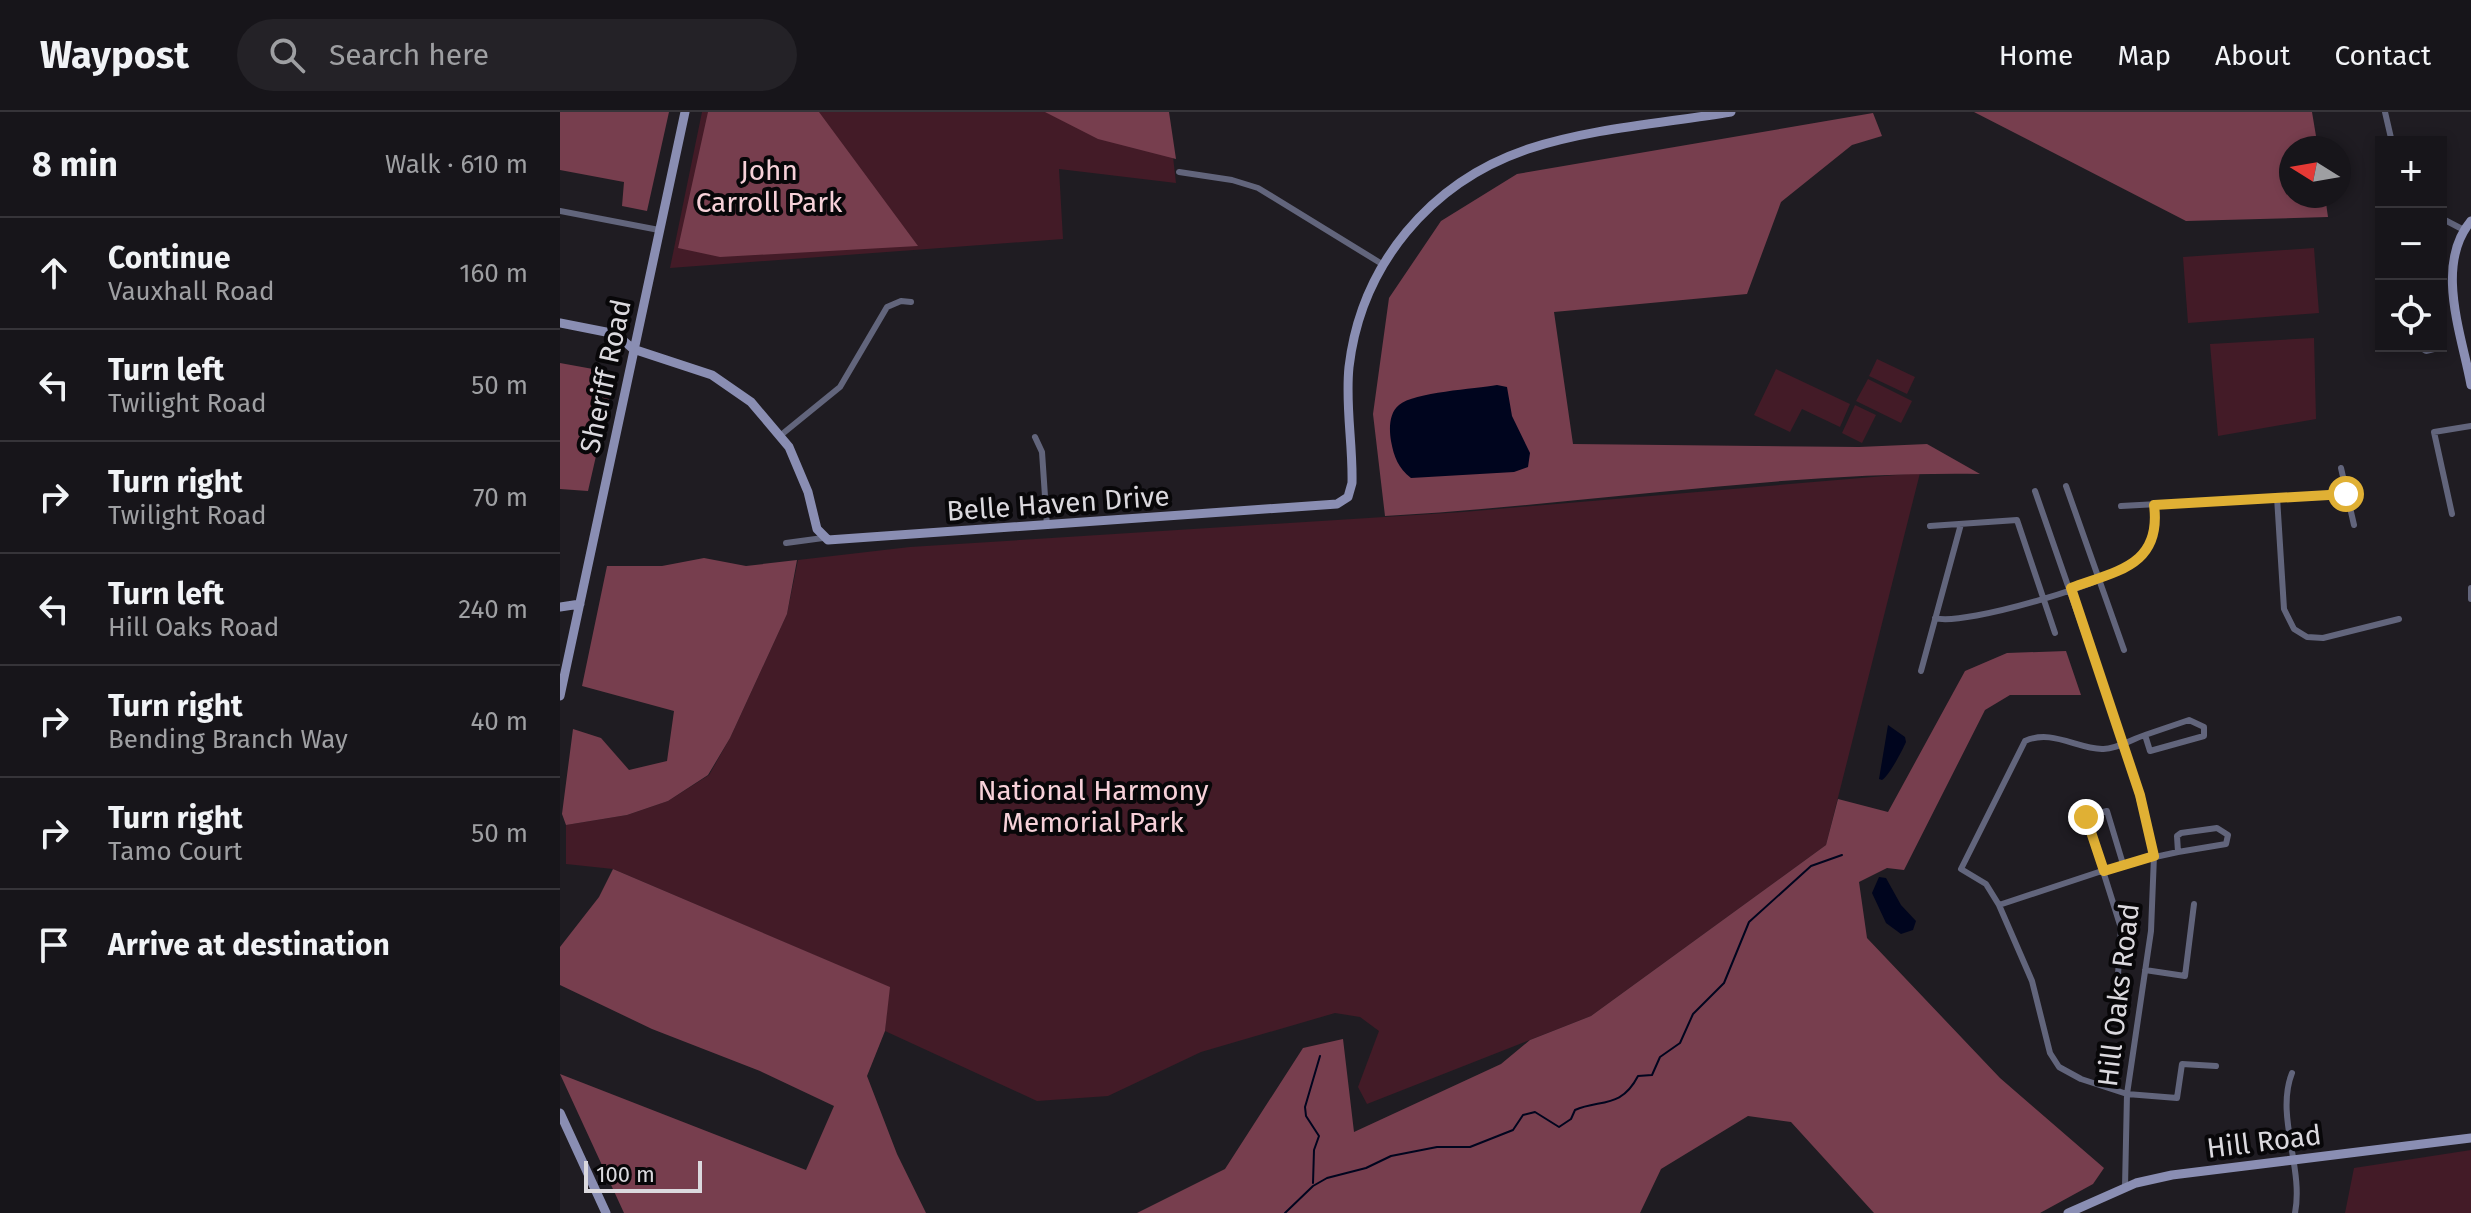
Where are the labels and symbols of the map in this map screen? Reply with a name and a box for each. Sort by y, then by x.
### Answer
north arrow [2279,136,2351,208]
park label: John Carroll Park [696,154,843,219]
street label: Sheriff Road [573,296,638,456]
route start [2328,476,2364,512]
street label: Belle Haven Drive [945,479,1171,528]
park label: National Harmony Memorial Park [977,774,1209,839]
route end [2068,799,2104,835]
street label: Hill Oaks Road [2091,902,2146,1089]
street label: Hill Road [2205,1118,2323,1165]
scale bar [584,1157,702,1193]

